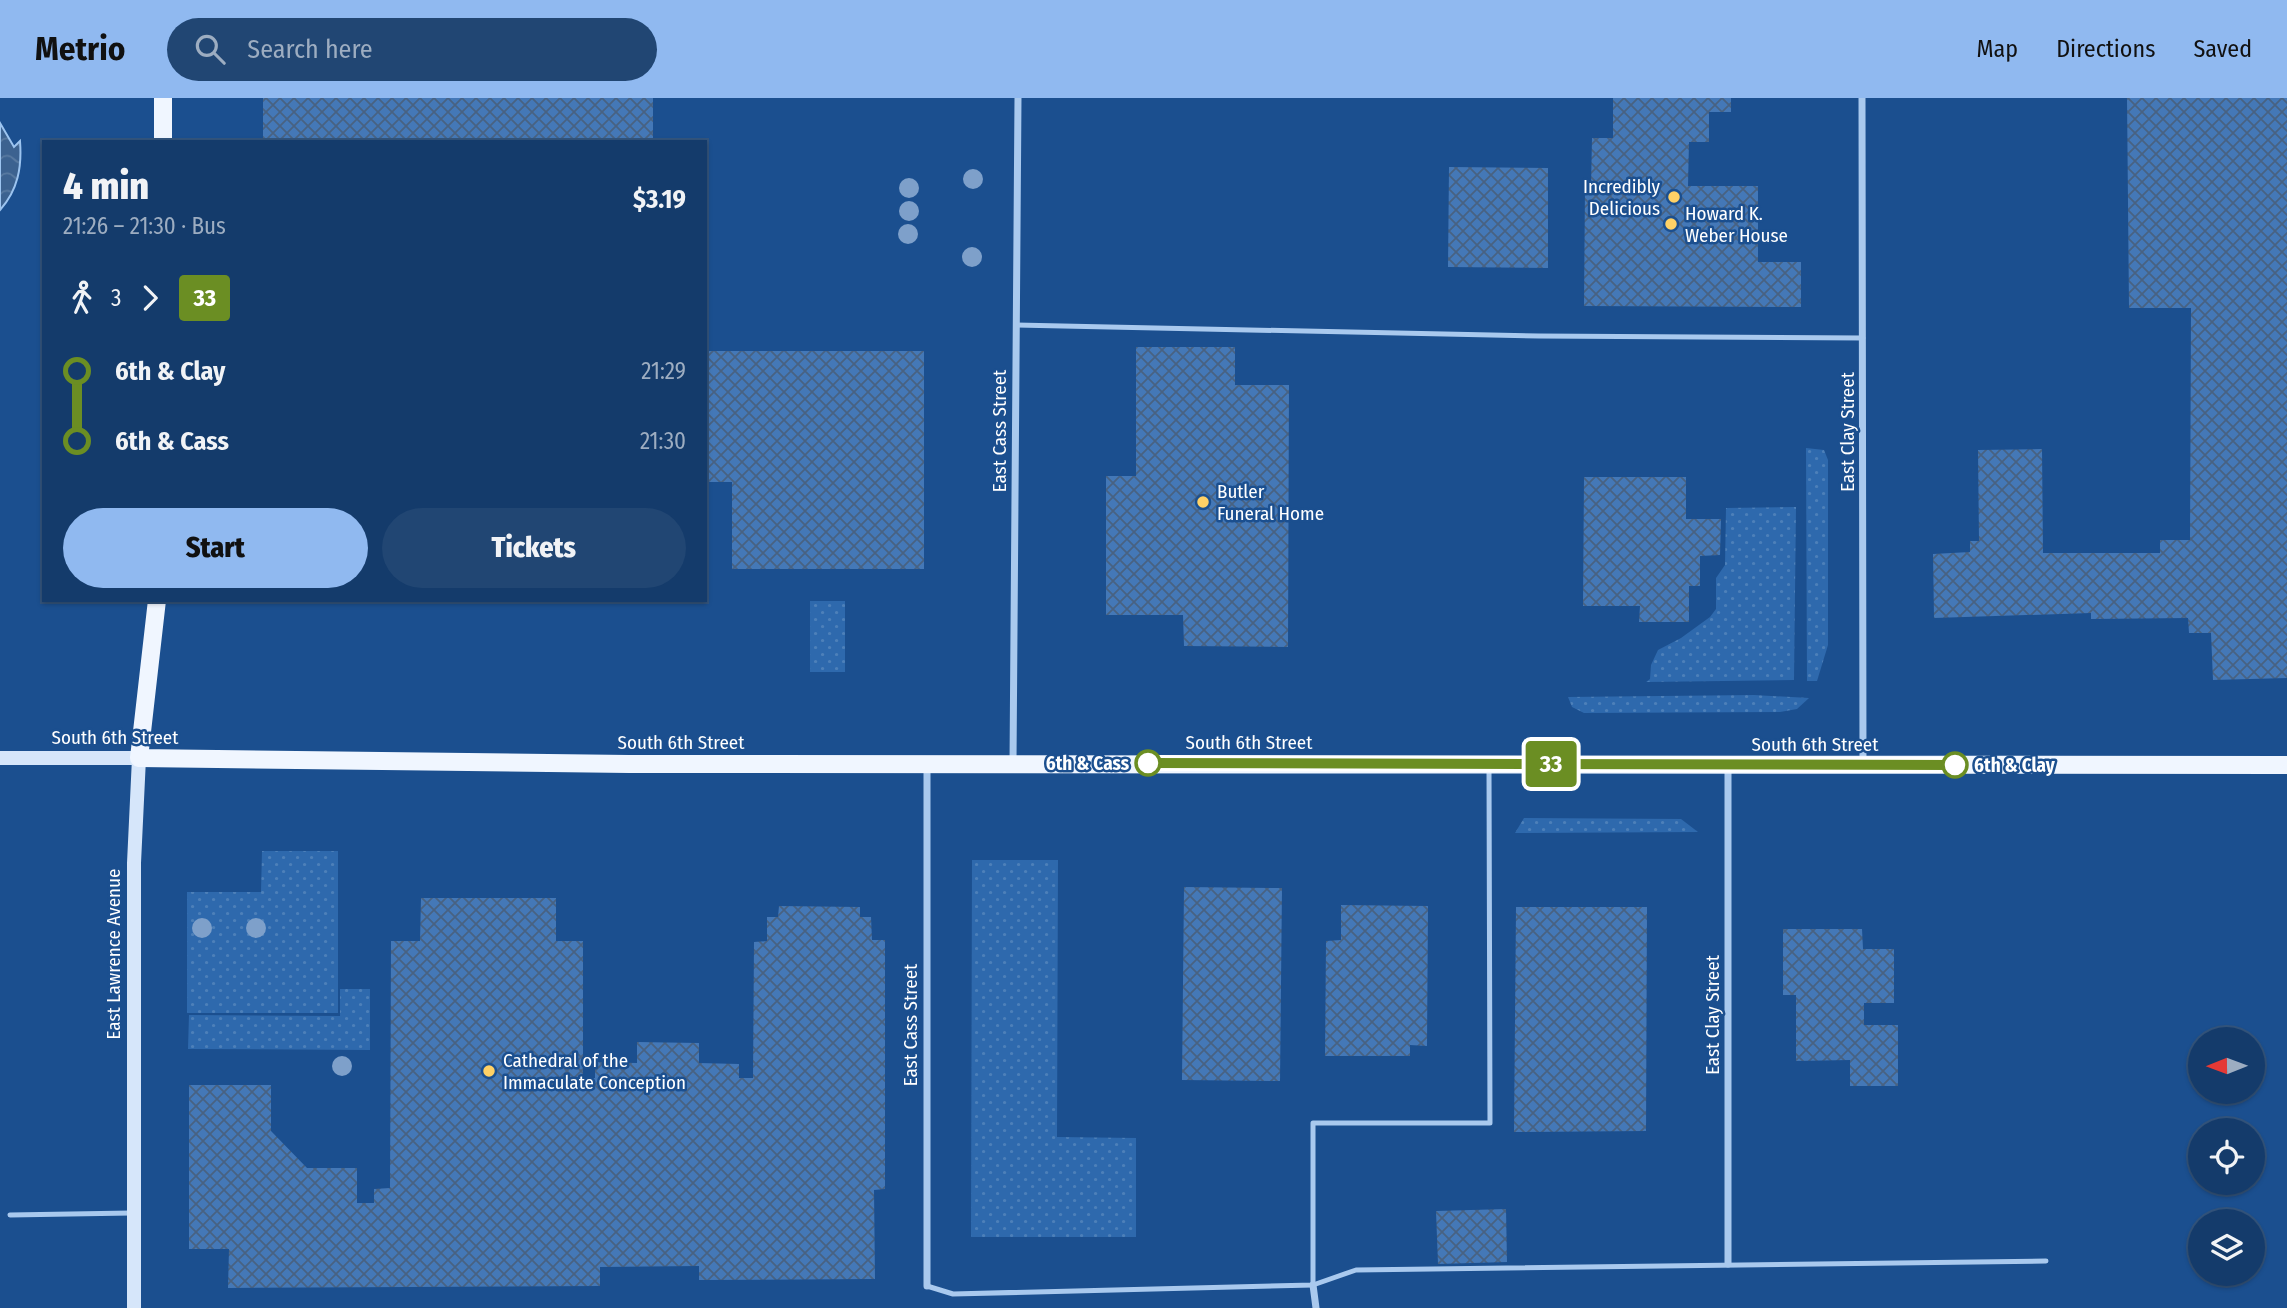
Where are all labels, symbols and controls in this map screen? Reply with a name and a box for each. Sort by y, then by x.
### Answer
search box [167,18,657,81]
text: Metrio [35,29,125,69]
icon: search [191,30,229,68]
text: Search here [247,34,373,65]
text: Map [1977,35,2018,63]
text: Directions [2056,35,2155,63]
text: Saved [2193,35,2252,63]
text: 4 min [63,163,149,209]
place label: Incredibly Delicious [1583,175,1661,220]
text: $3.19 [633,184,686,215]
marker: Incredibly Delicious [1666,189,1682,205]
place label: Howard K. Weber House [1685,202,1788,247]
text: 21:26 – 21:30 · Bus [63,212,226,240]
marker: Howard K. Weber House [1663,216,1679,232]
icon: walk [63,279,101,317]
icon: forward [131,279,169,317]
text: 3 [111,284,121,312]
text: 33 [193,284,216,312]
text: 6th & Clay [115,356,225,387]
text: 21:29 [641,357,686,385]
street label: East Cass Street [988,369,1011,492]
street label: East Clay Street [1836,371,1859,492]
text: 6th & Cass [115,426,229,457]
text: 21:30 [640,427,686,455]
place label: Butler Funeral Home [1217,480,1324,525]
marker: Butler Funeral Home [1195,494,1211,510]
button: Start [63,508,368,588]
button: Tickets [382,508,686,588]
street label: South 6th Street [52,726,179,749]
street label: South 6th Street [618,731,745,754]
street label: South 6th Street [1186,731,1313,754]
street label: South 6th Street [1752,733,1879,756]
line badge: 33 [1520,741,1582,787]
marker: 6th & Cass [1135,750,1161,776]
text: 33 [1540,750,1562,778]
place label: 6th & Cass [1046,752,1130,775]
marker: 6th & Clay [1942,752,1968,778]
place label: 6th & Clay [1974,754,2056,777]
street label: East Lawrence Avenue [102,869,125,1039]
street label: East Clay Street [1701,954,1724,1075]
street label: East Cass Street [899,963,922,1086]
north arrow [2188,1027,2264,1104]
map controls [2188,1027,2265,1286]
place label: Cathedral of the Immaculate Conception [503,1049,686,1094]
marker: Cathedral of the Immaculate Conception [481,1063,497,1079]
button: locate [2188,1118,2265,1195]
button: layers [2188,1209,2265,1286]

